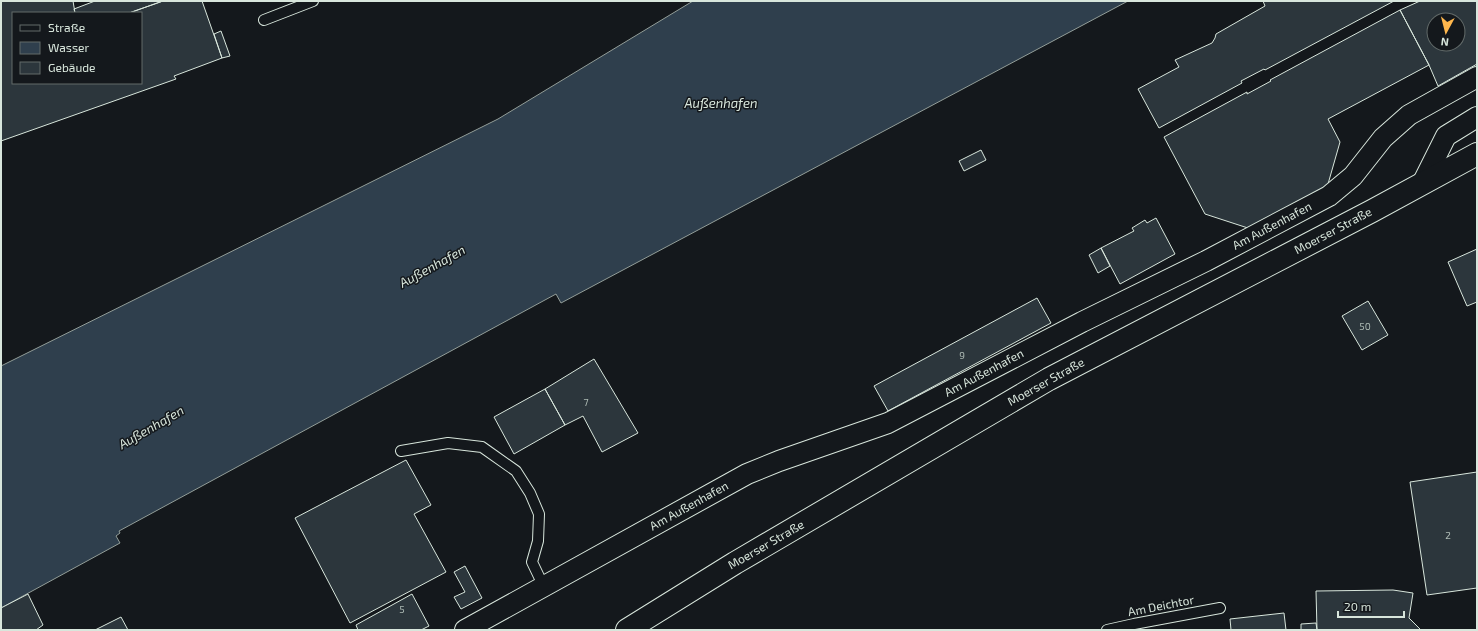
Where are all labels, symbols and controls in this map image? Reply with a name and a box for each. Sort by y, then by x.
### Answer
legend [12,12,142,84]
north arrow [1426,12,1466,52]
text: Straße [48,20,85,34]
text: N [1440,35,1449,49]
text: Wasser [48,40,89,54]
text: Gebäude [48,60,96,74]
water label: Außenhafen [684,95,757,111]
street label: Am Außenhafen [1230,198,1314,252]
street label: Moerser Straße [1291,204,1374,256]
water label: Außenhafen [395,241,468,291]
house number: 50 [1359,320,1371,332]
street label: Am Außenhafen [942,345,1026,399]
house number: 9 [959,349,965,361]
street label: Moerser Straße [1005,354,1086,408]
house number: 7 [583,396,589,408]
water label: Außenhafen [115,402,187,453]
street label: Am Außenhafen [647,478,730,532]
street label: Moerser Straße [725,517,806,572]
house number: 2 [1445,529,1451,541]
street label: Am Deichtor [1127,592,1195,618]
scale bar [1338,593,1404,619]
text: 20 m [1344,599,1371,613]
house number: 5 [399,603,405,615]

